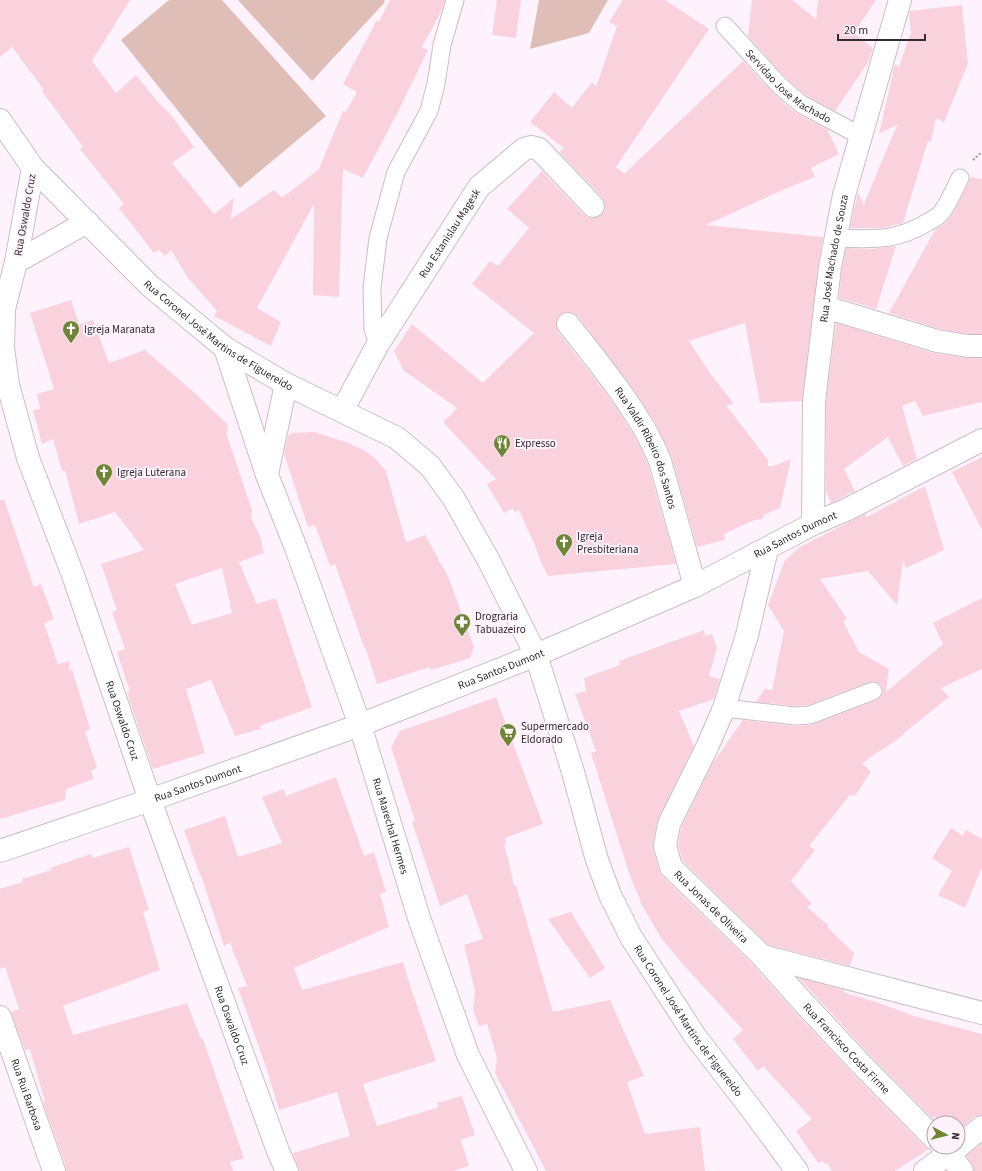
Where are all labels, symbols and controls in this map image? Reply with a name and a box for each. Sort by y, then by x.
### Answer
scale bar [838,16,925,42]
text: 20 m [844,22,868,39]
street label: Servidao Jose Machado [742,46,834,126]
street label: Rua Oswaldo Cruz [10,172,40,257]
street label: Rua Estanislau Magesk [415,185,484,281]
street label: Rua José Machado de Souza [816,193,851,323]
street label: Rua Coronel José Martins de Figuereido [140,276,296,394]
church icon: Igreja Maranata [61,319,81,344]
place label: Igreja Maranata [84,322,155,337]
street label: Rua Valdir Ribeiro dos Santos [611,384,681,511]
restaurant icon: Expresso [492,433,512,458]
place label: Expresso [515,436,556,451]
church icon: Igreja Luterana [94,462,114,487]
place label: Igreja Luterana [117,465,186,480]
street label: Rua Santos Dumont [751,507,839,561]
place label: Igreja Presbiteriana [577,529,638,557]
church icon: Igreja Presbiteriana [554,532,574,557]
place label: Drograria Tabuazeiro [475,609,526,637]
pharmacy icon: Drograria Tabuazeiro [452,612,472,637]
street label: Rua Santos Dumont [456,645,546,693]
street label: Rua Oswaldo Cruz [102,679,143,762]
place label: Supermercado Eldorado [521,719,589,747]
supermarket icon: Supermercado Eldorado [498,722,518,747]
street label: Rua Santos Dumont [152,760,243,805]
street label: Rua Marechal Hermes [369,776,413,876]
street label: Rua Jonas de Oliveira [671,867,752,946]
street label: Rua Coronel José Martins de Figuereido [630,942,746,1099]
street label: Rua Oswaldo Cruz [211,984,254,1067]
street label: Rua Francisco Costa Firme [800,1000,894,1097]
street label: Rua Rui Barbosa [8,1056,47,1132]
north arrow [926,1115,966,1155]
text: N [948,1132,963,1141]

